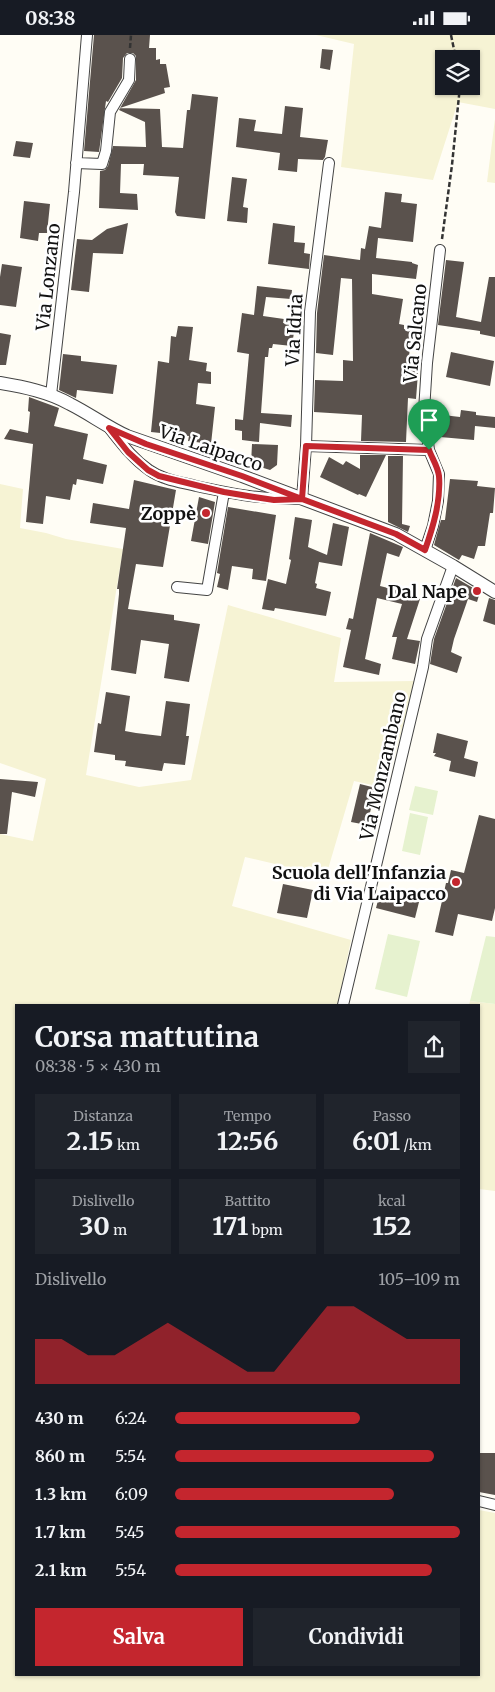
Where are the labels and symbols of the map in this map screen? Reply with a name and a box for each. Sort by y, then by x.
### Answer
street label: Via Lonzano [31,222,65,333]
street label: Via Salcano [398,283,432,384]
street label: Via Idria [281,293,307,368]
pin [408,399,450,450]
street label: Via Laipacco [155,419,266,476]
place label: Zoppè [141,502,196,525]
marker: Zoppè [200,507,212,519]
place label: Dal Nape [388,580,467,603]
marker: Dal Nape [471,585,483,597]
street label: Via Monzambano [354,689,411,844]
place label: Scuola dell'Infanzia di Via Laipacco [272,861,446,905]
marker: Scuola dell'Infanzia di Via Laipacco [450,876,462,888]

